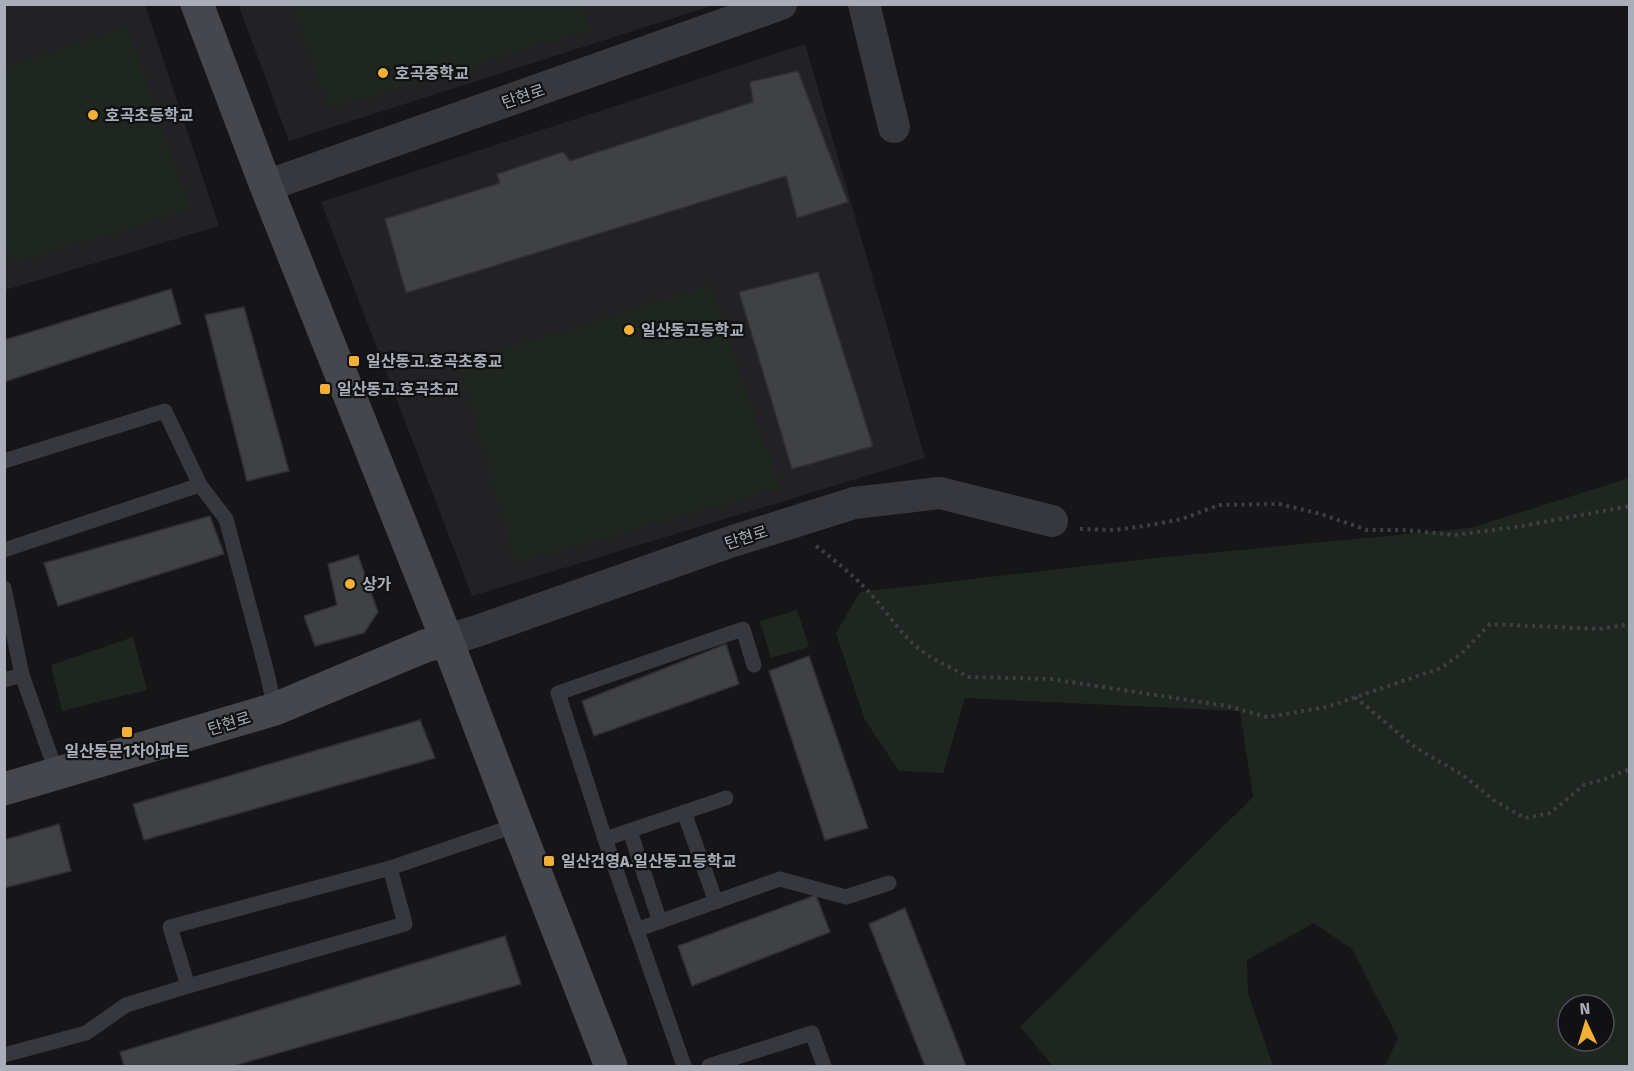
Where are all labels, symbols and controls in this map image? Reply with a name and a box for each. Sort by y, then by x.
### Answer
place label: 호곡중학교 [395,64,469,83]
marker: 호곡중학교 [376,66,390,80]
street label: 탄현로 [499,80,547,113]
place label: 호곡초등학교 [105,106,194,125]
marker: 호곡초등학교 [86,108,100,122]
place label: 일산동고등학교 [641,321,744,340]
marker: 일산동고등학교 [622,323,636,337]
place label: 일산동고.호곡초중교 [366,352,503,371]
marker: 일산동고.호곡초중교 [347,354,361,368]
place label: 일산동고.호곡초교 [337,380,459,399]
marker: 일산동고.호곡초교 [318,382,332,396]
street label: 탄현로 [722,522,770,553]
place label: 상가 [362,575,392,594]
marker: 상가 [343,577,357,591]
street label: 탄현로 [205,708,253,739]
marker: 일산동문1차아파트 [120,725,134,739]
place label: 일산동문1차아파트 [64,742,190,761]
place label: 일산건영A.일산동고등학교 [561,852,737,871]
marker: 일산건영A.일산동고등학교 [542,854,556,868]
north arrow [1556,993,1616,1053]
text: N [1579,999,1591,1018]

